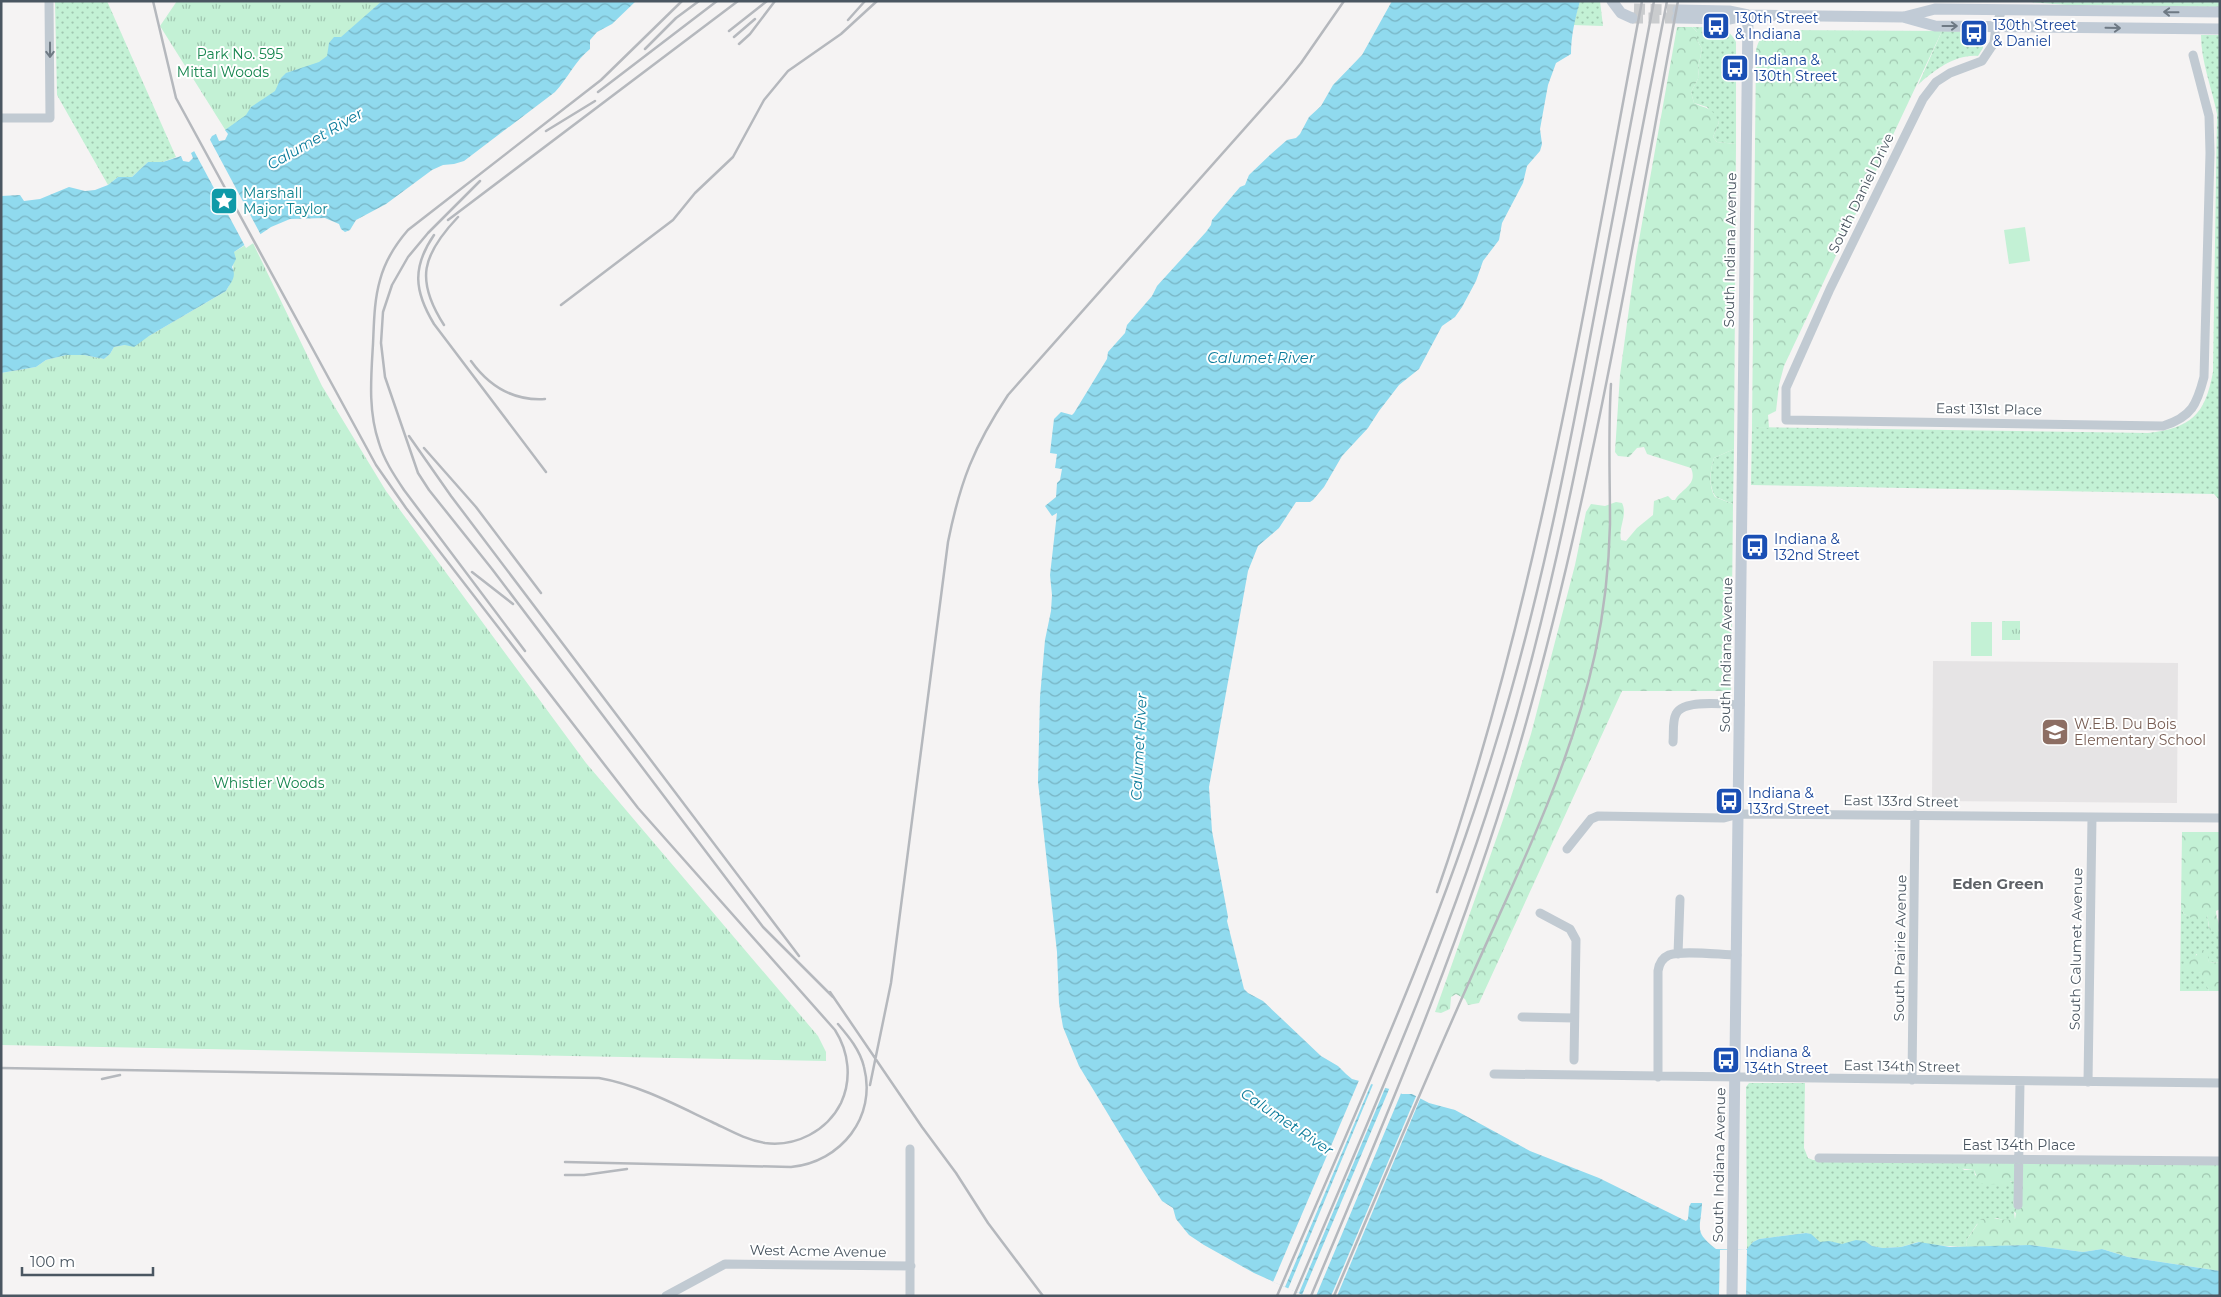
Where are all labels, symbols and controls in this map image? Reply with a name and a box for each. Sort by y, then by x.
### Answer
one-way arrow [2163,7,2180,17]
place label: 130th Street & Indiana [1735,9,1819,43]
bus stop icon: 130th Street & Indiana [1701,11,1731,41]
place label: 130th Street & Daniel [1993,16,2077,50]
bus stop icon: 130th Street & Daniel [1959,18,1989,48]
one-way arrow [1942,21,1958,30]
one-way arrow [2104,23,2121,33]
one-way arrow [45,42,55,58]
park label: Park No. 595 [197,45,283,63]
place label: Indiana & 130th Street [1754,51,1838,85]
bus stop icon: Indiana & 130th Street [1720,53,1750,83]
park label: Mittal Woods [177,63,269,81]
water label: Calumet River [263,103,367,174]
street label: South Daniel Drive [1824,130,1898,256]
street label: South Indiana Avenue [1720,172,1740,328]
place label: Marshall Major Taylor [243,184,328,218]
place icon: Marshall Major Taylor [209,186,239,216]
water label: Calumet River [1207,348,1316,367]
street label: East 131st Place [1936,399,2042,419]
place label: Indiana & 132nd Street [1774,530,1860,564]
bus stop icon: Indiana & 132nd Street [1740,532,1770,562]
street label: South Indiana Avenue [1716,577,1736,733]
water label: Calumet River [1126,692,1151,801]
place label: W.E.B. Du Bois Elementary School [2074,715,2206,749]
school or university icon: W.E.B. Du Bois Elementary School [2040,717,2070,747]
park label: Whistler Woods [213,774,325,792]
place label: Indiana & 133rd Street [1748,784,1830,818]
bus stop icon: Indiana & 133rd Street [1714,786,1744,816]
street label: East 133rd Street [1843,791,1959,811]
street label: South Calumet Avenue [2066,868,2086,1030]
district label: Eden Green [1952,874,2044,893]
street label: South Prairie Avenue [1890,875,1910,1021]
place label: Indiana & 134th Street [1745,1043,1829,1077]
bus stop icon: Indiana & 134th Street [1711,1045,1741,1075]
street label: East 134th Street [1843,1056,1961,1076]
water label: Calumet River [1237,1084,1338,1160]
street label: South Indiana Avenue [1709,1087,1729,1243]
street label: East 134th Place [1962,1136,2076,1154]
street label: West Acme Avenue [749,1241,887,1261]
scale bar [22,1244,154,1276]
text: 100 m [30,1252,75,1271]

